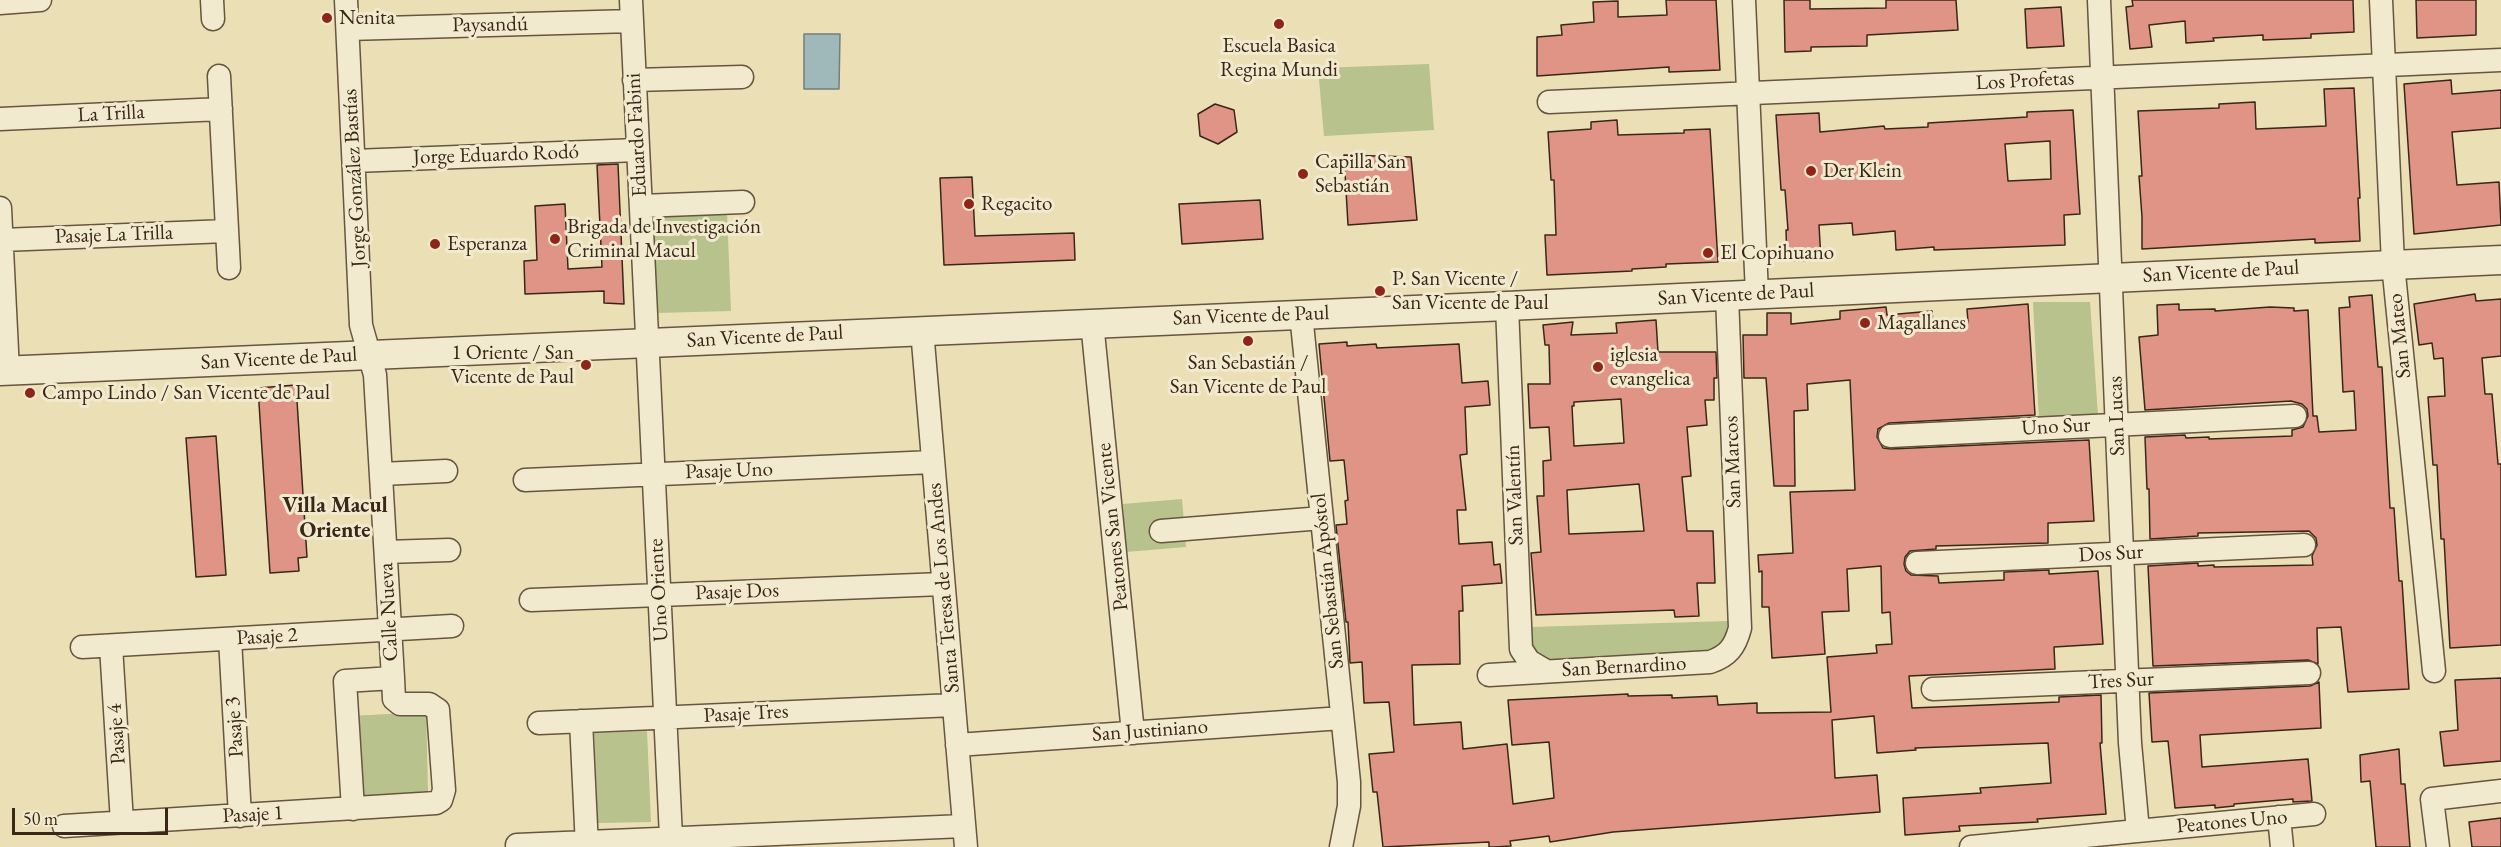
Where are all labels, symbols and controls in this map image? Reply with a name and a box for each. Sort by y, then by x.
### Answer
place label: Nenita [339,5,395,31]
marker: Nenita [320,11,334,25]
street label: Paysandú [452,12,528,38]
marker: Escuela Basica Regina Mundi [1272,17,1286,31]
place label: Escuela Basica Regina Mundi [1220,33,1338,83]
street label: Los Profetas [1975,66,2075,96]
street label: Eduardo Fabini [621,72,653,198]
street label: Jorge González Bastías [338,88,372,268]
street label: La Trilla [77,100,145,128]
street label: Jorge Eduardo Rodó [413,140,579,170]
place label: Capilla San Sebastián [1315,149,1406,199]
place label: Der Klein [1823,158,1902,184]
marker: Der Klein [1804,164,1818,178]
marker: Capilla San Sebastián [1296,167,1310,181]
place label: Regacito [981,191,1052,217]
marker: Regacito [962,197,976,211]
place label: Brigada de Investigación Criminal Macul [567,214,761,264]
street label: Pasaje La Trilla [54,220,174,250]
place label: Esperanza [447,231,527,257]
marker: Brigada de Investigación Criminal Macul [548,232,562,246]
marker: Esperanza [428,237,442,251]
place label: El Copihuano [1720,240,1834,266]
marker: El Copihuano [1701,246,1715,260]
street label: San Vicente de Paul [2142,255,2300,289]
place label: P. San Vicente / San Vicente de Paul [1392,266,1549,316]
street label: San Vicente de Paul [1657,278,1815,312]
marker: P. San Vicente / San Vicente de Paul [1373,284,1387,298]
street label: San Mateo [2383,292,2417,380]
street label: San Vicente de Paul [1172,301,1330,331]
place label: Magallanes [1877,310,1966,336]
marker: Magallanes [1858,316,1872,330]
street label: San Vicente de Paul [686,320,844,354]
marker: San Sebastián / San Vicente de Paul [1241,334,1255,348]
place label: 1 Oriente / San Vicente de Paul [451,340,574,390]
street label: San Vicente de Paul [200,342,358,376]
place label: iglesia evangelica [1610,342,1691,392]
place label: San Sebastián / San Vicente de Paul [1170,350,1326,400]
marker: 1 Oriente / San Vicente de Paul [579,358,593,372]
marker: iglesia evangelica [1591,360,1605,374]
street label: San Lucas [2103,376,2131,456]
place label: Campo Lindo / San Vicente de Paul [42,380,330,406]
marker: Campo Lindo / San Vicente de Paul [23,386,37,400]
street label: Uno Sur [2021,413,2091,441]
street label: San Marcos [1719,415,1747,509]
street label: Peatones San Vicente [1092,442,1134,612]
street label: San Valentín [1501,444,1529,546]
street label: Pasaje Uno [685,457,773,485]
street label: Santa Teresa de Los Andes [922,482,966,694]
street label: San Sebastián Apóstol [1306,492,1350,670]
district label: Villa Macul Oriente [282,493,388,544]
street label: Uno Oriente [644,538,674,642]
street label: Dos Sur [2078,540,2144,568]
street label: Calle Nueva [374,562,404,662]
street label: Pasaje Dos [695,578,779,606]
street label: Pasaje 2 [236,623,298,651]
street label: San Bernardino [1561,651,1687,683]
street label: Tres Sur [2087,667,2155,695]
street label: Pasaje 3 [220,696,250,758]
street label: Pasaje Tres [703,699,789,729]
street label: Pasaje 4 [102,703,132,765]
street label: San Justiniano [1091,714,1209,748]
scale bar [15,796,171,834]
street label: Pasaje 1 [222,801,284,829]
street label: Peatones Uno [2175,805,2289,839]
text: 50 m [23,807,58,830]

